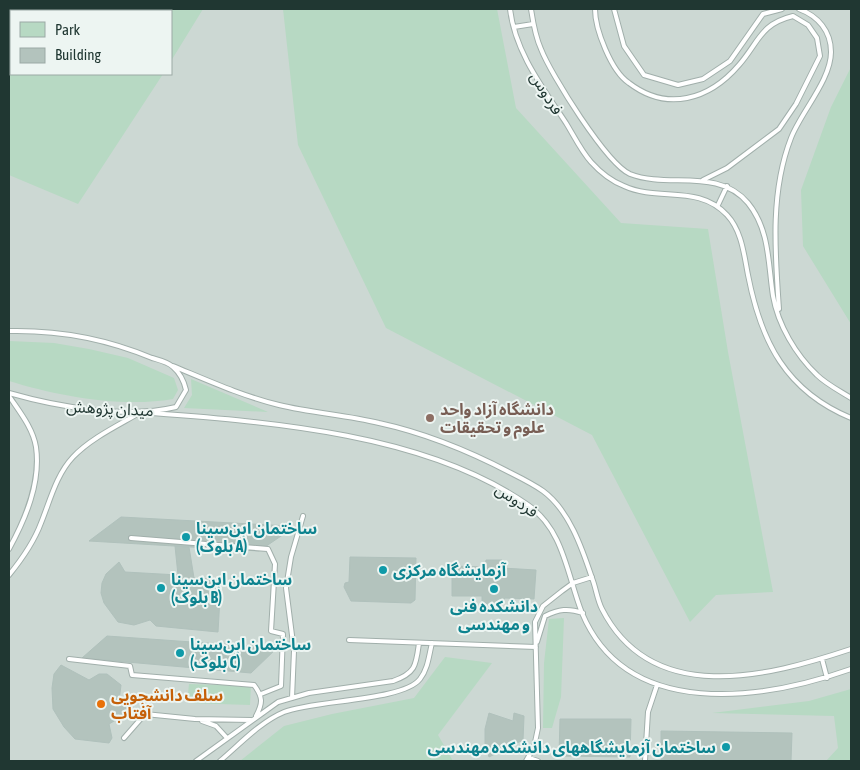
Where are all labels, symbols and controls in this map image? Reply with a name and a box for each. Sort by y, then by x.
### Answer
legend [10,10,172,75]
text: Park [55,21,80,38]
text: Building [55,46,101,63]
street label: فردوس [526,68,567,118]
street label: میدان پژوهش [66,397,154,421]
place label: دانشگاه آزاد واحد علوم و تحقیقات [440,400,554,439]
marker: دانشگاه آزاد واحد علوم و تحقیقات [424,412,436,424]
street label: فردوس [492,479,542,521]
place label: ساختمان ابن‌سینا (بلوک A) [196,519,317,556]
marker: ساختمان ابن‌سینا (بلوک A) [180,531,192,543]
place label: آزمایشگاه مرکزی [393,561,507,580]
marker: آزمایشگاه مرکزی [377,564,389,576]
place label: ساختمان ابن‌سینا (بلوک B) [171,570,292,607]
marker: ساختمان ابن‌سینا (بلوک B) [155,582,167,594]
marker: دانشکده فنی و مهندسی [488,583,500,595]
place label: دانشکده فنی و مهندسی [450,597,538,634]
place label: ساختمان ابن‌سینا (بلوک C) [190,635,311,672]
marker: ساختمان ابن‌سینا (بلوک C) [174,647,186,659]
place label: سلف دانشجویی آفتاب [111,686,223,723]
marker: سلف دانشجویی آفتاب [95,698,107,710]
place label: ساختمان آزمایشگاههای دانشکده مهندسی [428,738,716,757]
marker: ساختمان آزمایشگاههای دانشکده مهندسی [720,741,732,753]

